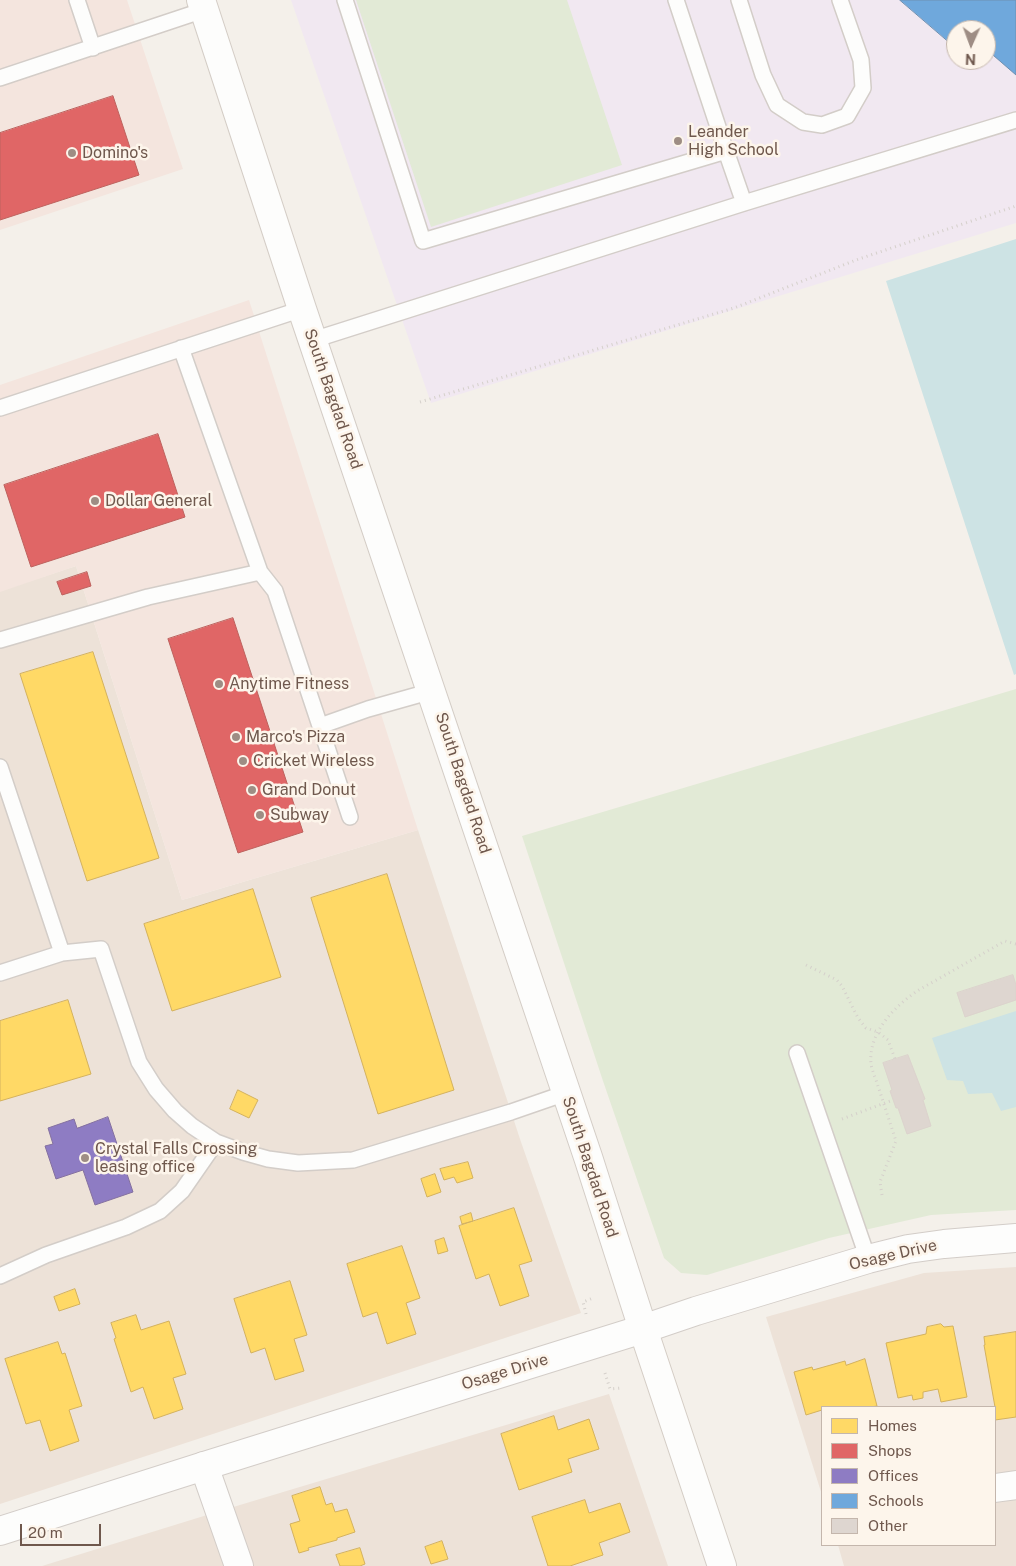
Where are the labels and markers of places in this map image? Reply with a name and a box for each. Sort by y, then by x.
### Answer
place label: Leander High School [688,122,779,160]
marker: Leander High School [672,135,684,147]
place label: Domino's [82,143,148,163]
marker: Domino's [66,147,78,159]
place label: Dollar General [105,491,212,511]
marker: Dollar General [89,495,101,507]
place label: Anytime Fitness [229,674,349,694]
marker: Anytime Fitness [213,678,225,690]
place label: Marco's Pizza [246,727,345,747]
marker: Marco's Pizza [230,731,242,743]
place label: Cricket Wireless [253,751,374,771]
marker: Cricket Wireless [237,755,249,767]
place label: Grand Donut [262,780,356,800]
marker: Grand Donut [246,784,258,796]
place label: Subway [270,805,329,825]
marker: Subway [254,809,266,821]
place label: Crystal Falls Crossing leasing office [95,1139,258,1177]
marker: Crystal Falls Crossing leasing office [79,1152,91,1164]

